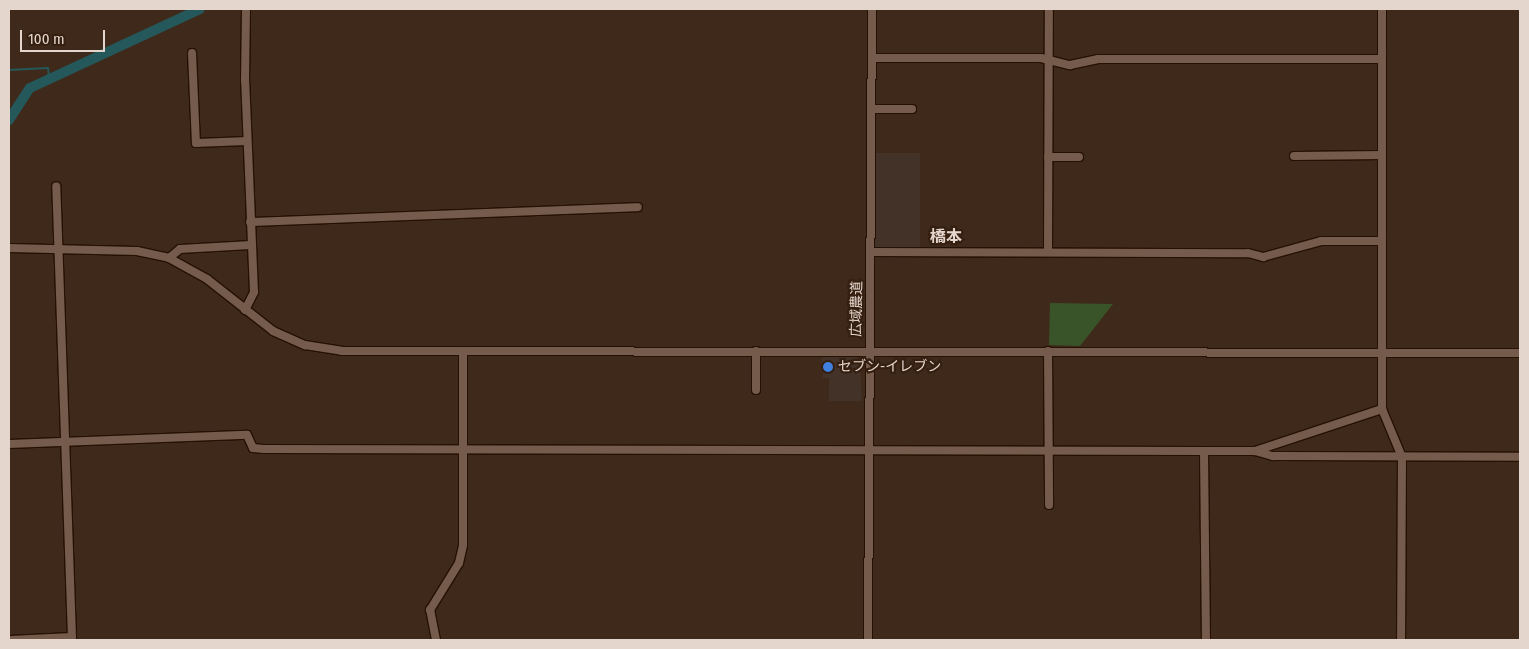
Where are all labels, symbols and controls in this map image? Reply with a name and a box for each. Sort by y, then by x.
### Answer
scale bar [22,20,108,52]
text: 100 m [28,30,65,48]
district label: 橋本 [930,227,962,247]
street label: 広域農道 [848,281,866,337]
place label: セブン-イレブン [838,359,941,375]
marker: セブン-イレブン [822,361,834,373]

